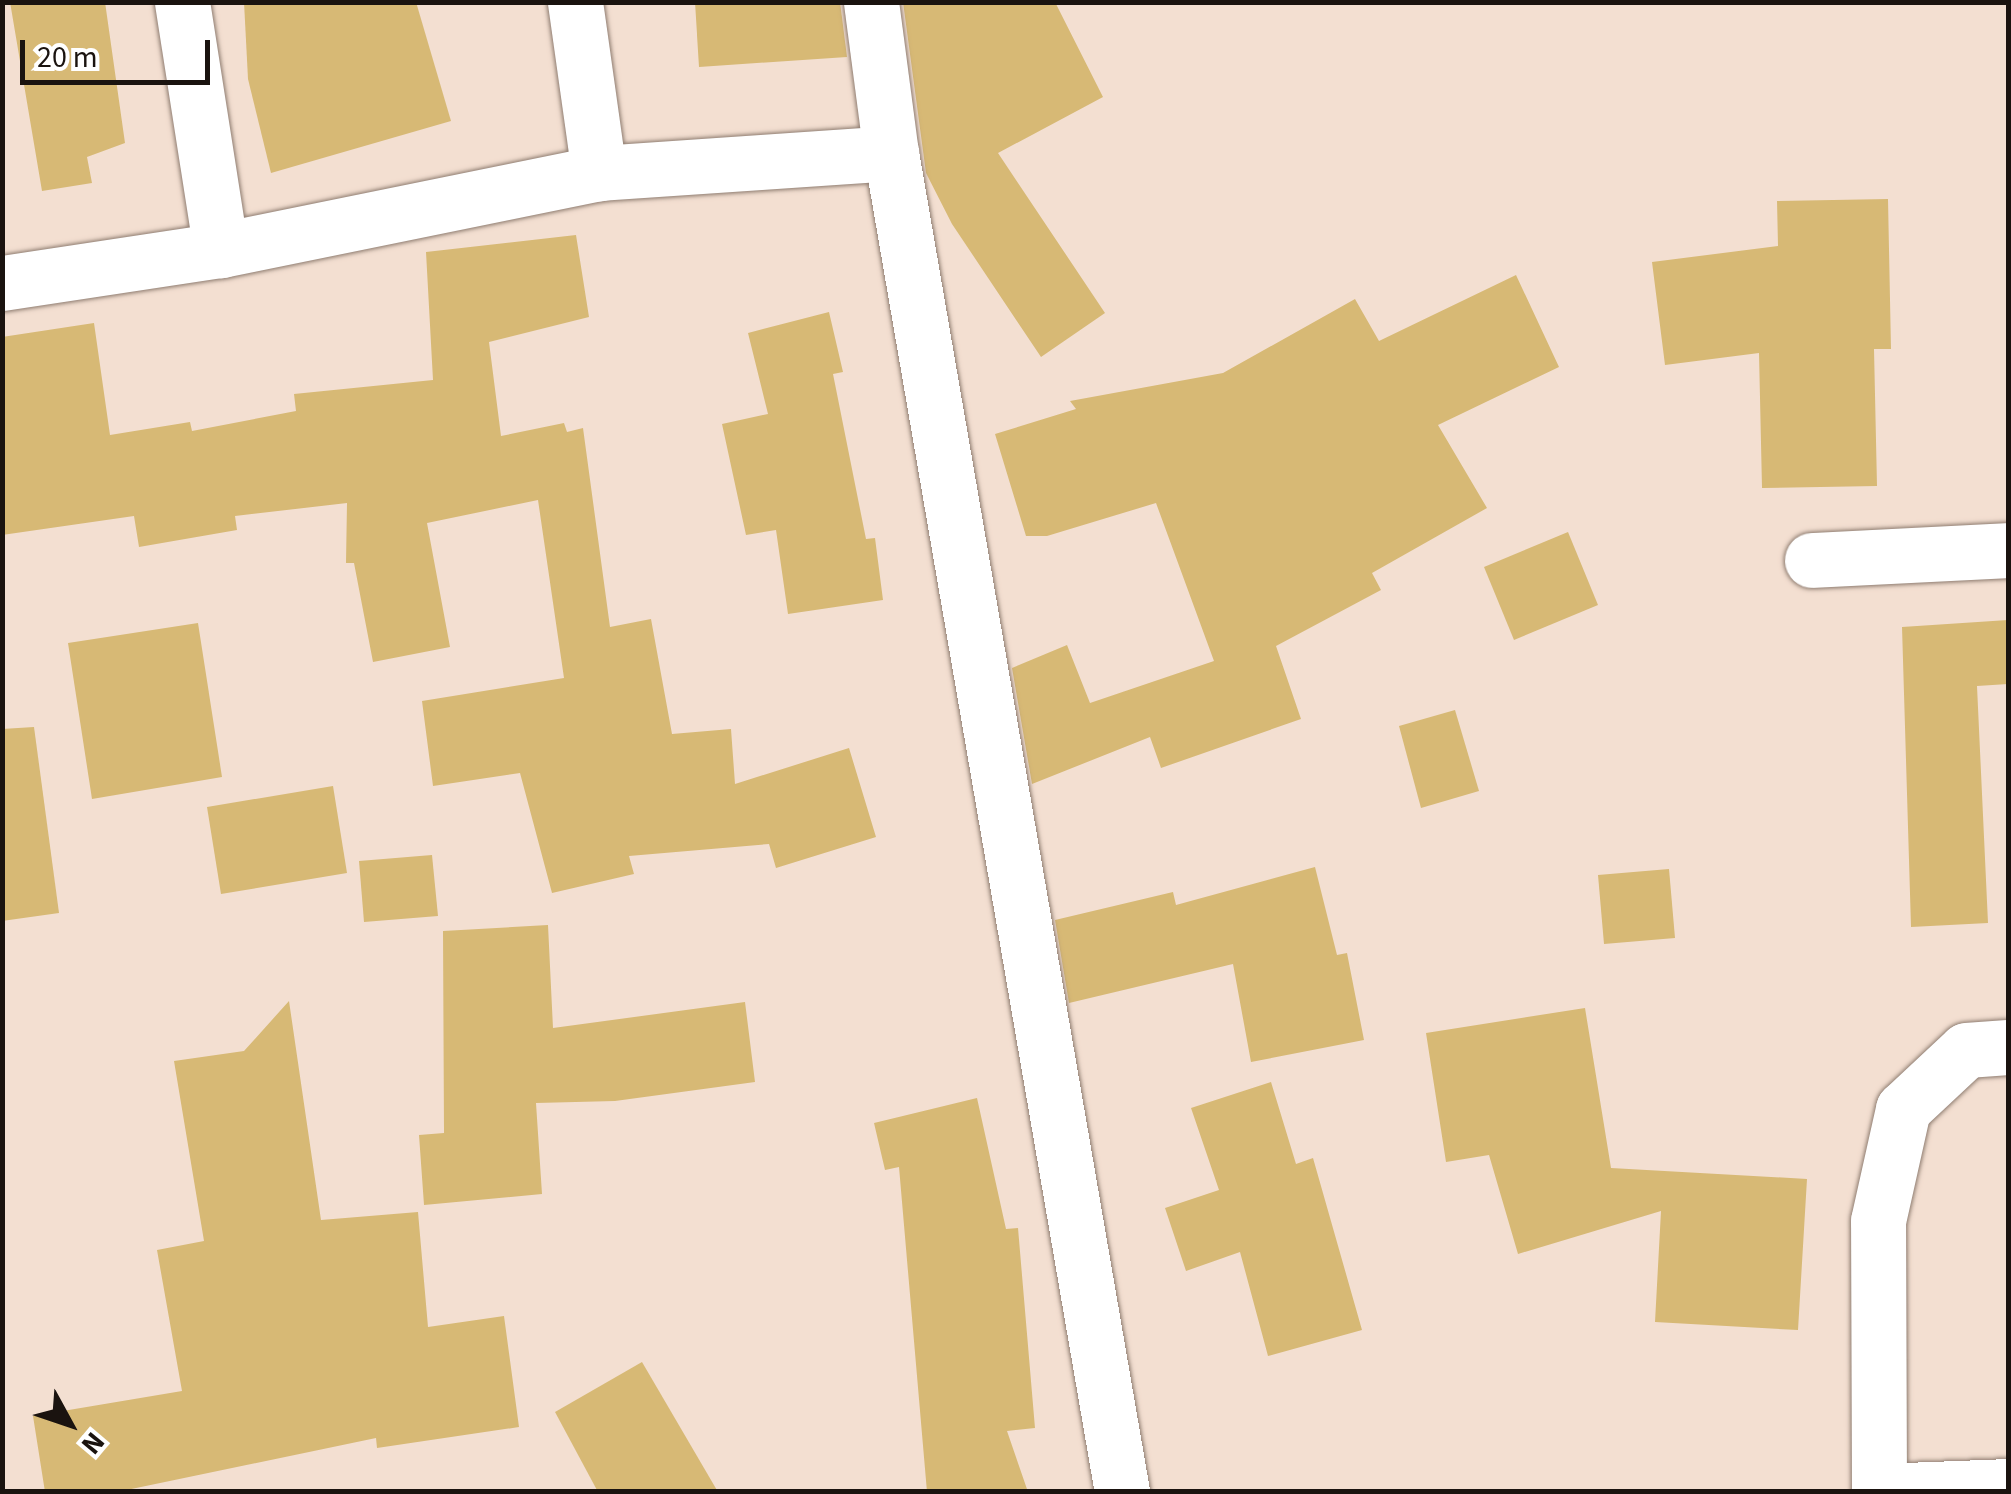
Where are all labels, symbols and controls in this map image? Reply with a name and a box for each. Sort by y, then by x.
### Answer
scale bar [25,20,215,82]
text: 20 m [37,36,98,79]
north arrow [20,1374,120,1474]
text: N [72,1423,114,1463]

